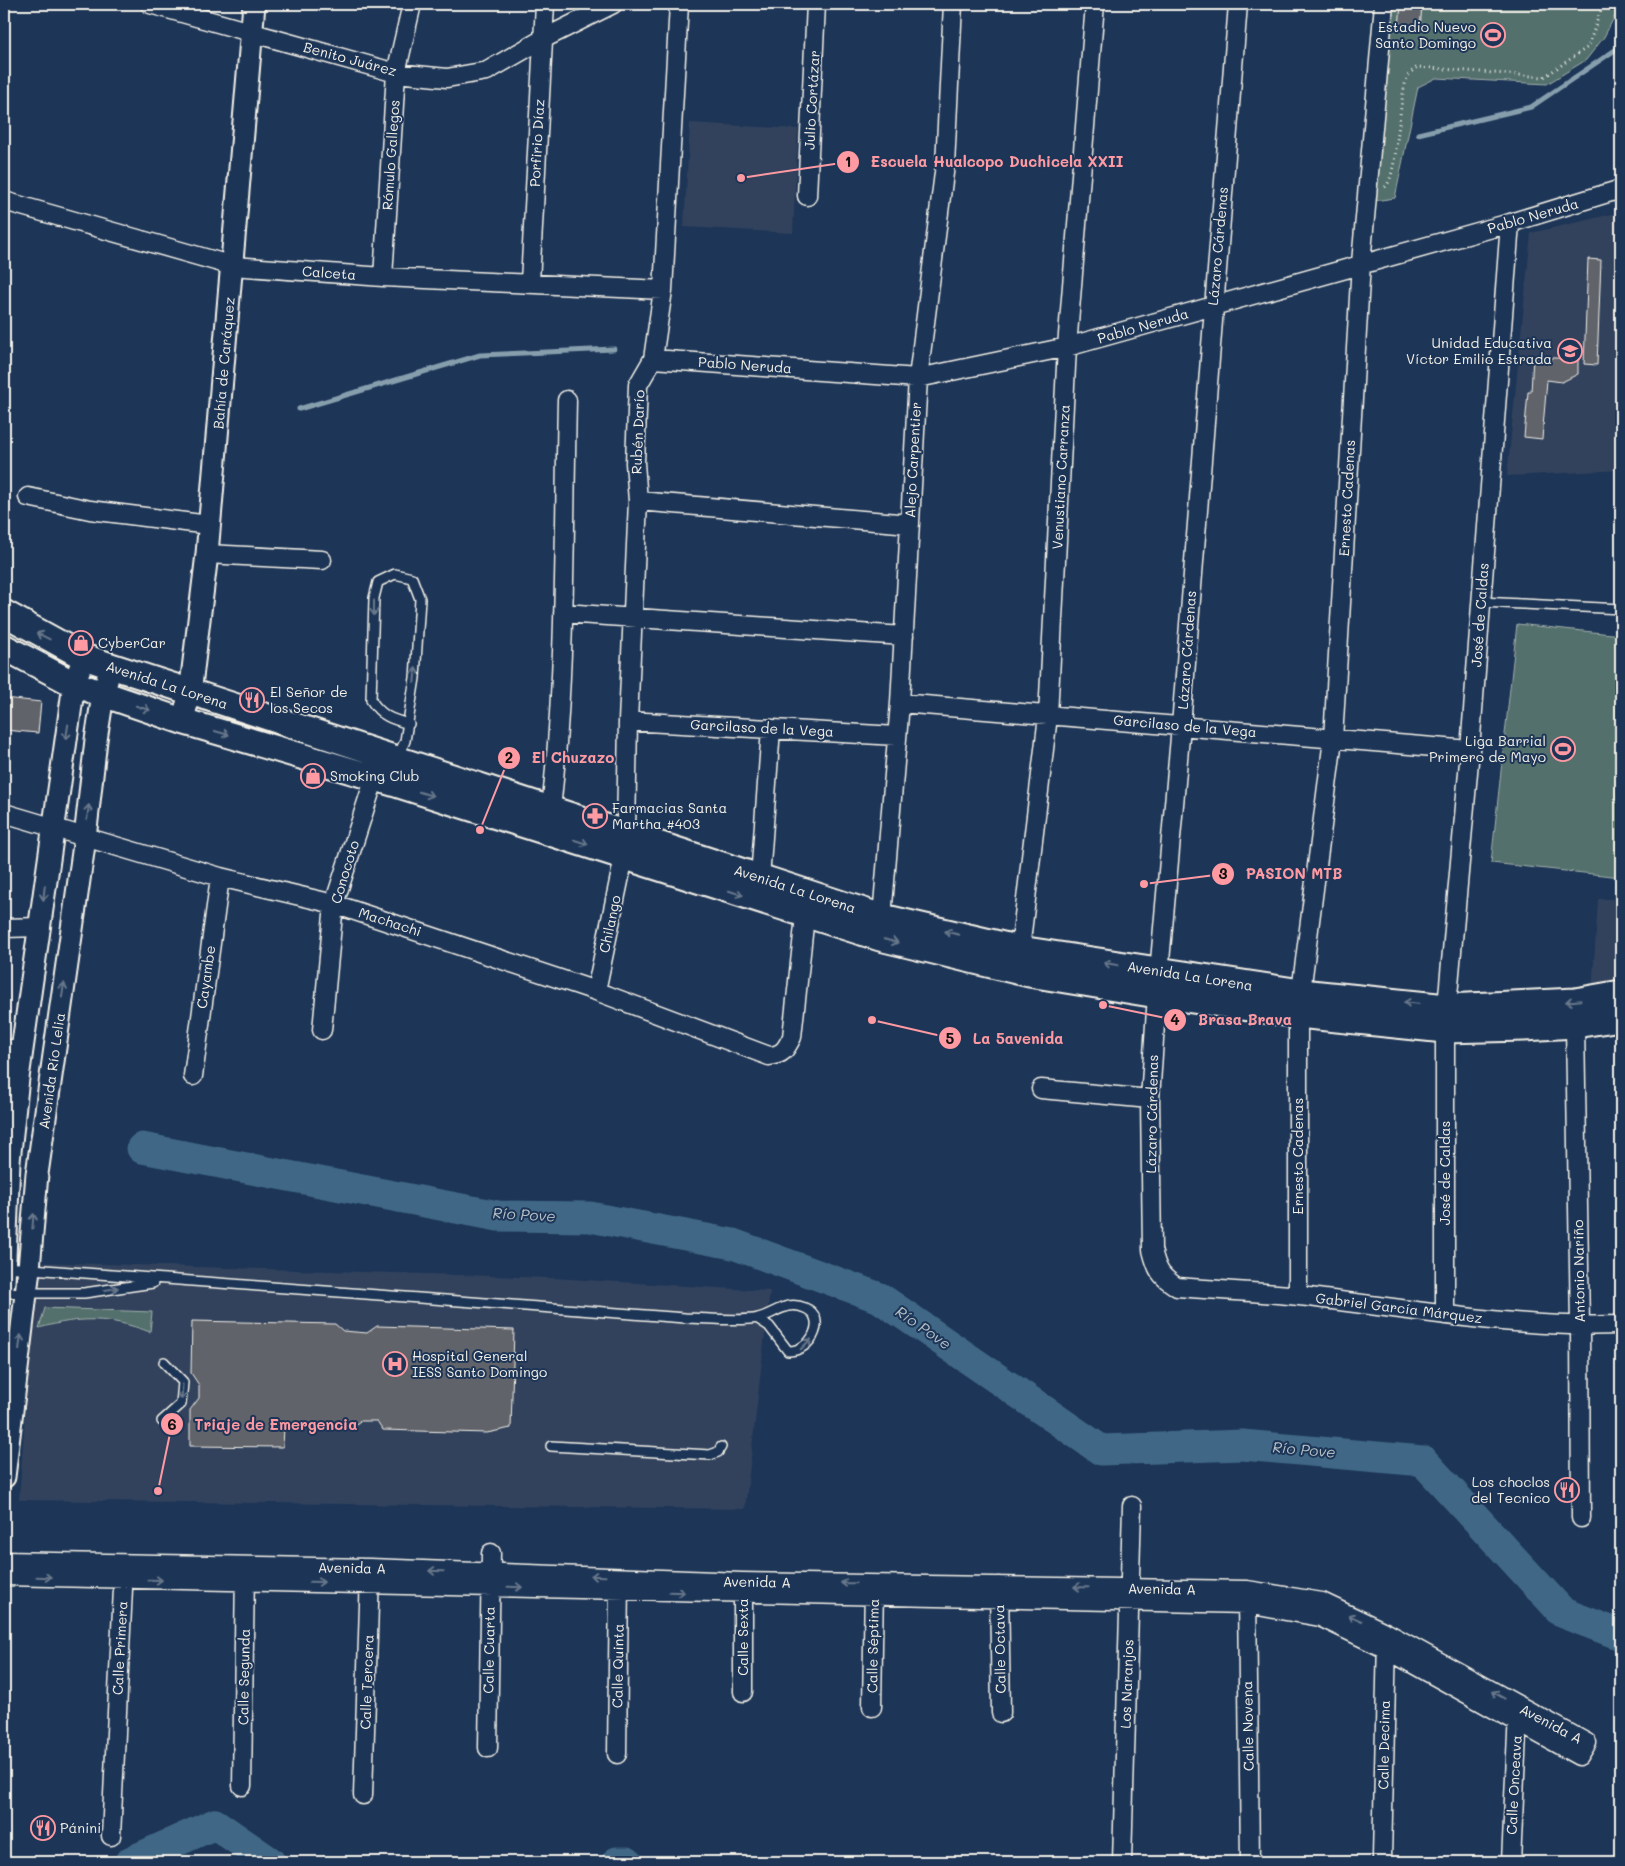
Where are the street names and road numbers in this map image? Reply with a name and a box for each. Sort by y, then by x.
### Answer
street label: Benito Juárez [301,37,399,80]
street label: Julio Cortázar [799,50,824,150]
street label: Porfirio Díaz [525,98,548,188]
street label: Rómulo Gallegos [377,99,404,211]
street label: Lázaro Cárdenas [1203,186,1232,306]
street label: Pablo Neruda [1485,193,1581,238]
street label: Calceta [301,261,357,284]
street label: Bahía de Caráquez [208,296,239,430]
street label: Pablo Neruda [1095,303,1191,348]
street label: Pablo Neruda [698,352,792,377]
street label: Rubén Darío [627,389,648,475]
street label: Alejo Carpentier [900,401,925,519]
street label: Venustiano Carranza [1047,404,1074,550]
street label: Ernesto Cadenas [1334,439,1359,557]
street label: José de Caldas [1466,562,1493,668]
street label: Lázaro Cárdenas [1173,590,1200,710]
street label: Avenida La Lorena [104,656,230,713]
street label: Garcilaso de la Vega [1113,710,1257,741]
street label: Garcilaso de la Vega [690,714,834,741]
street label: Conocoto [326,838,363,906]
street label: Avenida La Lorena [732,860,858,917]
street label: Chilango [594,893,625,955]
street label: Machachi [356,902,424,941]
street label: Cayambe [192,944,219,1010]
street label: Avenida La Lorena [1126,956,1254,995]
street label: Avenida Río Lelia [34,1012,69,1130]
street label: Lázaro Cárdenas [1141,1054,1162,1174]
street label: Ernesto Cadenas [1288,1098,1307,1214]
street label: José de Caldas [1435,1121,1454,1225]
street label: Antonio Nariño [1568,1219,1589,1323]
street label: Gabriel García Márquez [1315,1288,1484,1327]
street label: Avenida A [318,1557,386,1578]
street label: Avenida A [723,1571,791,1592]
street label: Avenida A [1128,1578,1196,1599]
street label: Calle Sexta [733,1598,752,1676]
street label: Calle Séptima [862,1599,883,1693]
street label: Calle Primera [108,1600,131,1696]
street label: Calle Octava [989,1604,1010,1694]
street label: Calle Cuarta [478,1606,499,1694]
street label: Calle Quinta [607,1624,628,1708]
street label: Calle Segunda [233,1629,254,1725]
street label: Calle Tercera [355,1634,378,1730]
street label: Los Naranjos [1115,1639,1138,1729]
street label: Calle Novena [1237,1681,1258,1771]
street label: Avenida A [1517,1699,1586,1748]
street label: Calle Decima [1373,1700,1394,1790]
street label: Calle Onceava [1501,1735,1526,1835]

